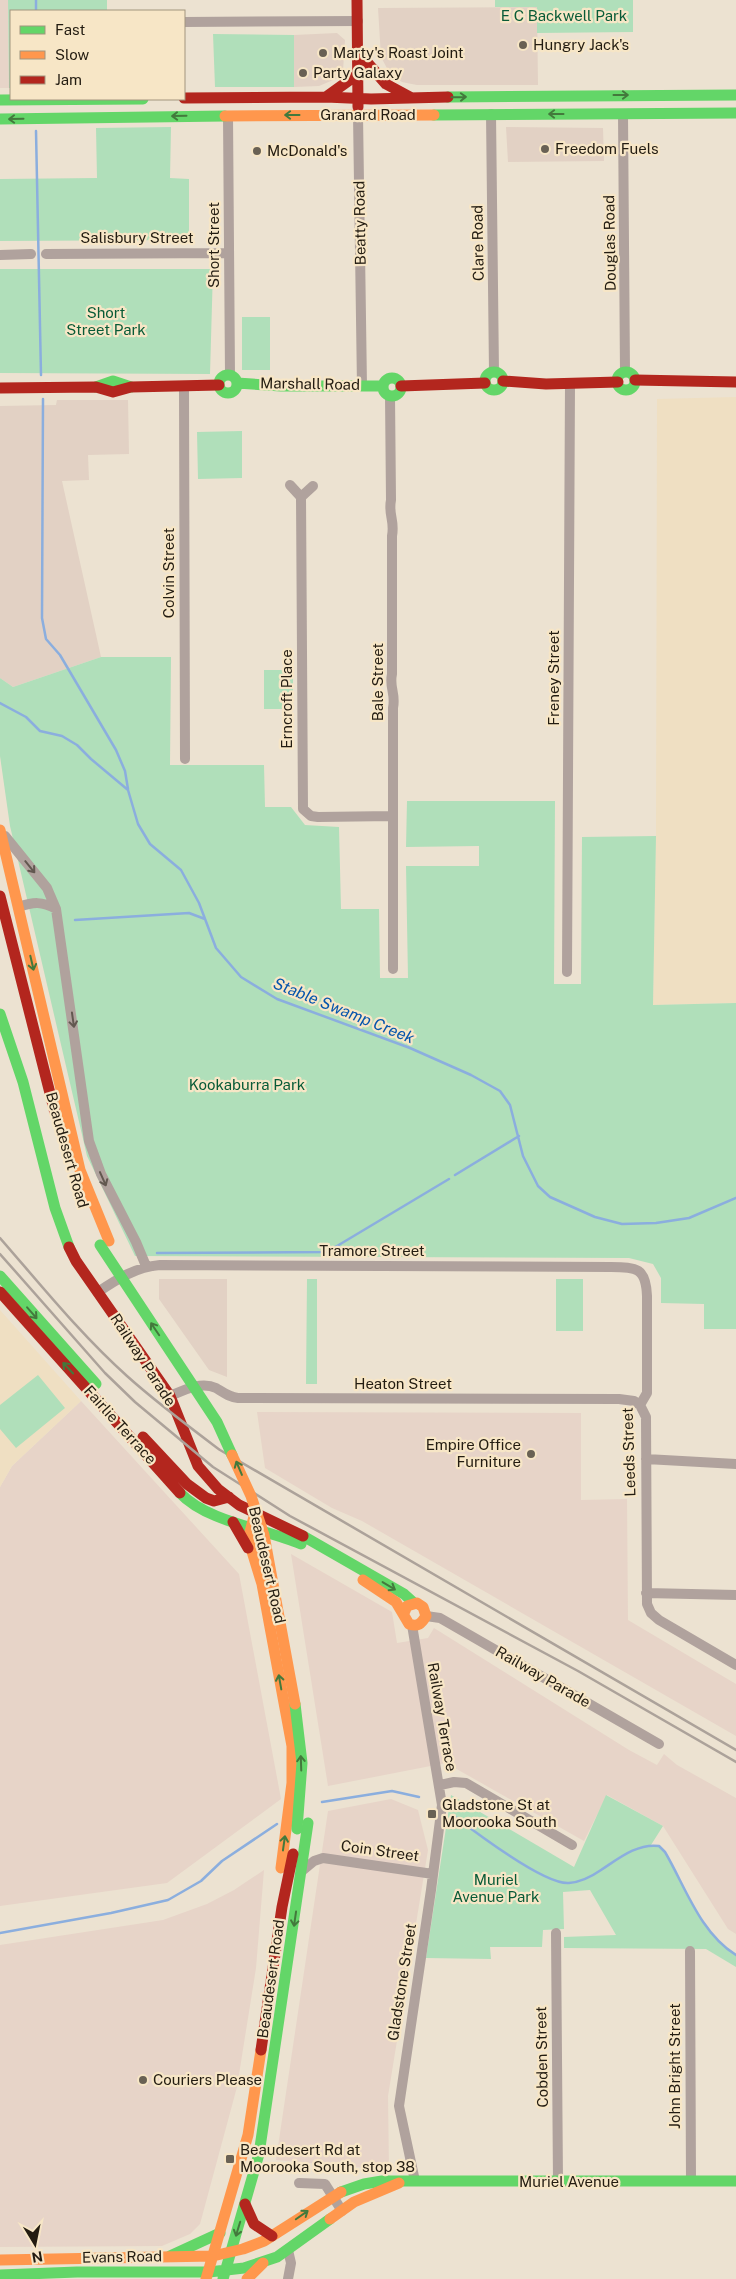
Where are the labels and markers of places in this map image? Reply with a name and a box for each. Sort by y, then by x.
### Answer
place label: Hungry Jack's [533,36,629,53]
marker: Hungry Jack's [517,39,529,51]
place label: Marty's Roast Joint [333,44,464,61]
marker: Marty's Roast Joint [317,47,329,59]
place label: Party Galaxy [313,64,402,81]
marker: Party Galaxy [297,67,309,79]
place label: Freedom Fuels [555,140,659,157]
place label: McDonald's [267,142,347,159]
marker: Freedom Fuels [539,143,551,155]
marker: McDonald's [251,145,263,157]
place label: Empire Office Furniture [426,1436,521,1470]
marker: Empire Office Furniture [525,1448,537,1460]
place label: Gladstone St at Moorooka South [442,1796,557,1830]
marker: Gladstone St at Moorooka South [426,1808,438,1820]
place label: Couriers Please [153,2071,262,2088]
marker: Couriers Please [137,2074,149,2086]
place label: Beaudesert Rd at Moorooka South, stop 38 [240,2141,415,2175]
marker: Beaudesert Rd at Moorooka South, stop 38 [224,2153,236,2165]

